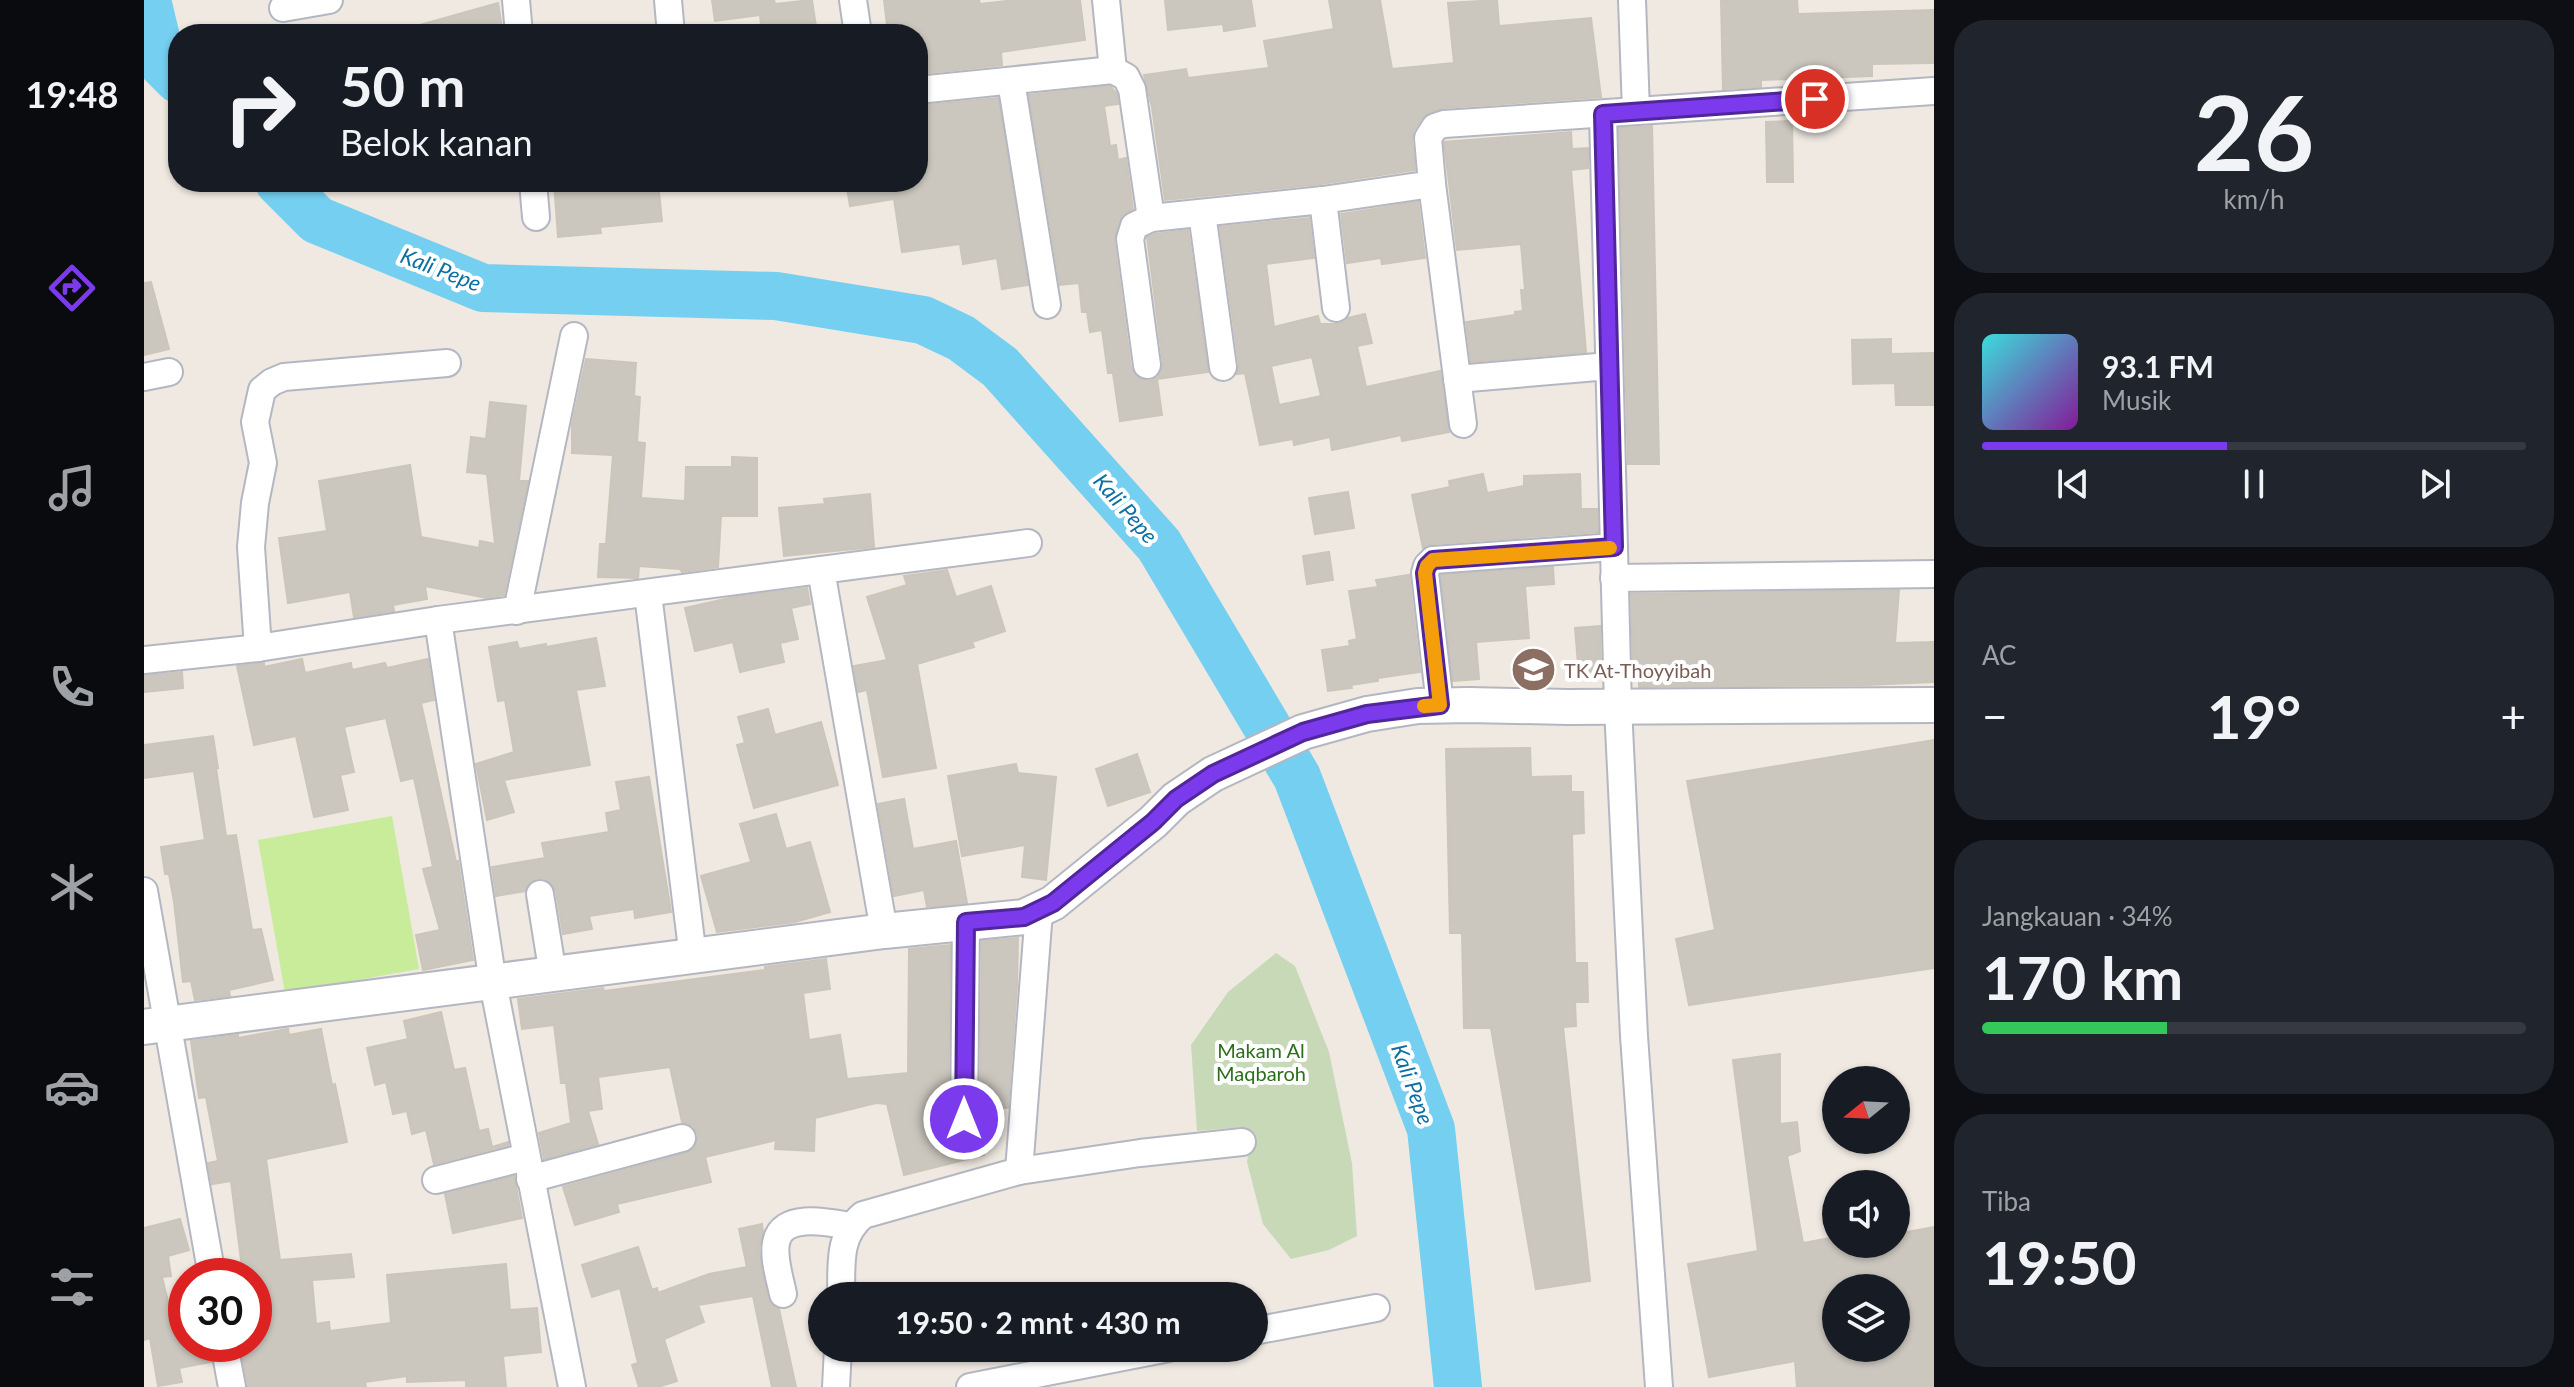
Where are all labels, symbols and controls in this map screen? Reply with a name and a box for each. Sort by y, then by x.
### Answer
text: 50 m [340,52,465,119]
icon: right [208,56,312,160]
pin [1781,65,1849,133]
text: 26 [2194,68,2314,193]
text: 19:48 [26,72,118,116]
icon: arrive [1793,77,1837,121]
text: Belok kanan [340,120,533,164]
text: km/h [2224,183,2284,215]
water label: Kali Pepe [397,241,485,297]
icon: directions [44,260,100,316]
text: 93.1 FM [2102,348,2214,384]
text: Musik [2102,384,2171,416]
icon: music [44,460,100,516]
icon: previous [2051,462,2095,506]
icon: pause [2232,462,2276,506]
icon: next [2413,462,2457,506]
water label: Kali Pepe [1088,467,1164,549]
text: AC [1982,639,2017,671]
school or university icon: TK At-Thoyyibah [1509,646,1557,694]
place label: TK At-Thoyyibah [1564,658,1711,682]
icon: phone [44,659,100,715]
text: 19° [2207,680,2301,752]
text: − [1982,690,2008,742]
text: + [2500,690,2526,742]
icon: climate [44,859,100,915]
text: Jangkauan · 34% [1982,900,2173,932]
text: 170 km [1982,941,2183,1013]
park label: Makam Al Maqbaroh [1216,1038,1306,1085]
water label: Kali Pepe [1386,1040,1440,1128]
icon: car [44,1059,100,1115]
north arrow [1822,1066,1910,1154]
map controls [1822,1066,1910,1362]
position arrow [922,1077,1006,1161]
button: sound [1822,1170,1910,1258]
text: Tiba [1982,1185,2031,1217]
text: 19:50 [1982,1226,2137,1298]
speed limit sign: 30 [168,1258,272,1362]
icon: filters [44,1259,100,1315]
button: layers [1822,1274,1910,1362]
text: 19:50 · 2 mnt · 430 m [895,1304,1181,1340]

